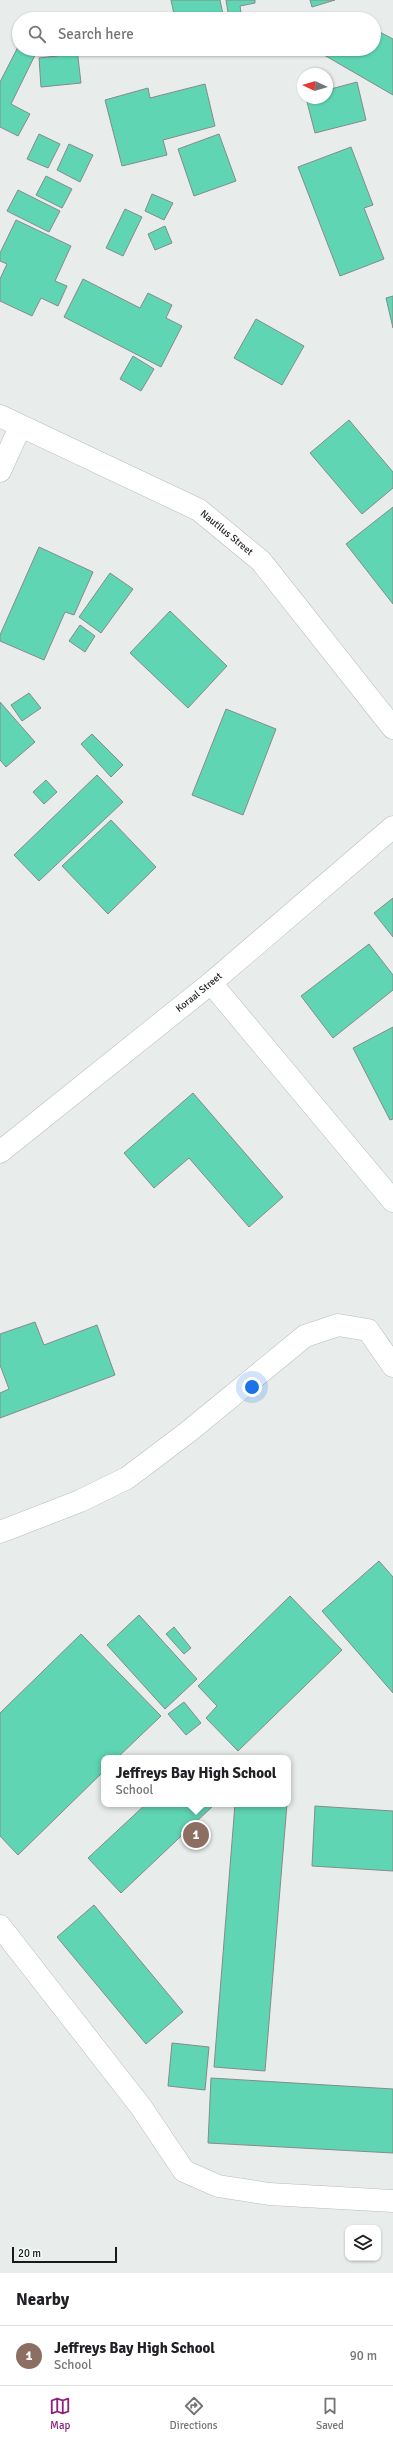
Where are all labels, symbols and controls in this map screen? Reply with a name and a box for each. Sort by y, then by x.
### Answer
search box [12,12,381,56]
icon: search [26,23,48,45]
text: Search here [58,25,134,43]
north arrow [297,68,333,104]
street label: Nautilus Street [198,508,256,558]
street label: Koraal Street [173,970,225,1015]
your location [242,1377,262,1397]
popup [101,1755,291,1807]
text: Jeffreys Bay High School [115,1764,277,1782]
text: School [115,1782,153,1798]
pin: 1 [183,1820,209,1850]
map controls [345,2225,381,2261]
button: layers [345,2225,381,2261]
scale bar [12,2245,117,2264]
text: 20 m [18,2247,41,2260]
text: Nearby [16,2289,69,2310]
text: Jeffreys Bay High School [54,2339,215,2357]
text: 1 [25,2348,33,2364]
text: 90 m [350,2348,377,2364]
text: School [54,2357,92,2373]
tab: Map [49,2395,71,2432]
tab: Directions [170,2395,218,2432]
tab: Saved [316,2395,344,2432]

